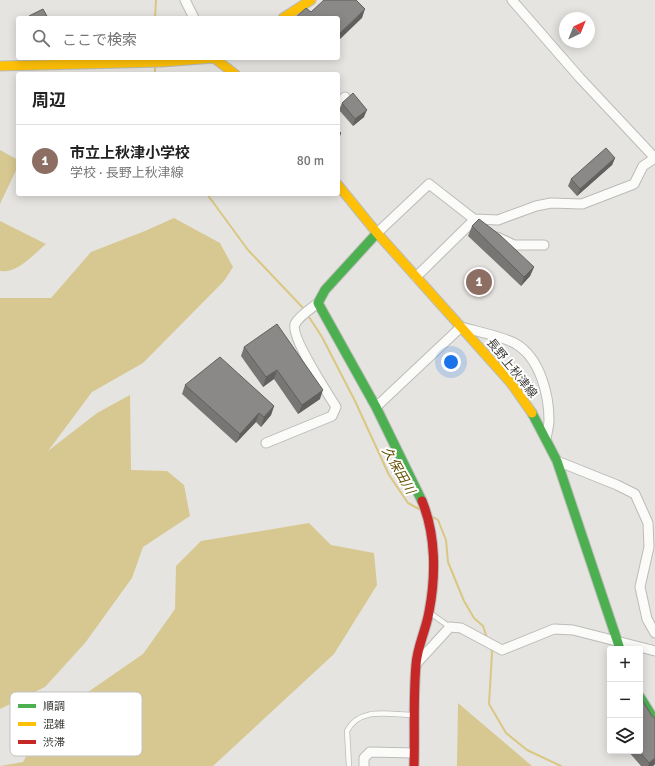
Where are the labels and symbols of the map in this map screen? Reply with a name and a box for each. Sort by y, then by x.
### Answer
north arrow [559,12,595,48]
pin: 1 [466,267,492,297]
street label: 長野上秋津線 [483,336,540,401]
your location [441,352,461,372]
water label: 久保田川 [378,444,419,499]
legend [10,692,142,756]
text: 順調 [43,700,65,713]
text: 混雑 [43,718,65,731]
text: 渋滞 [43,736,65,749]

